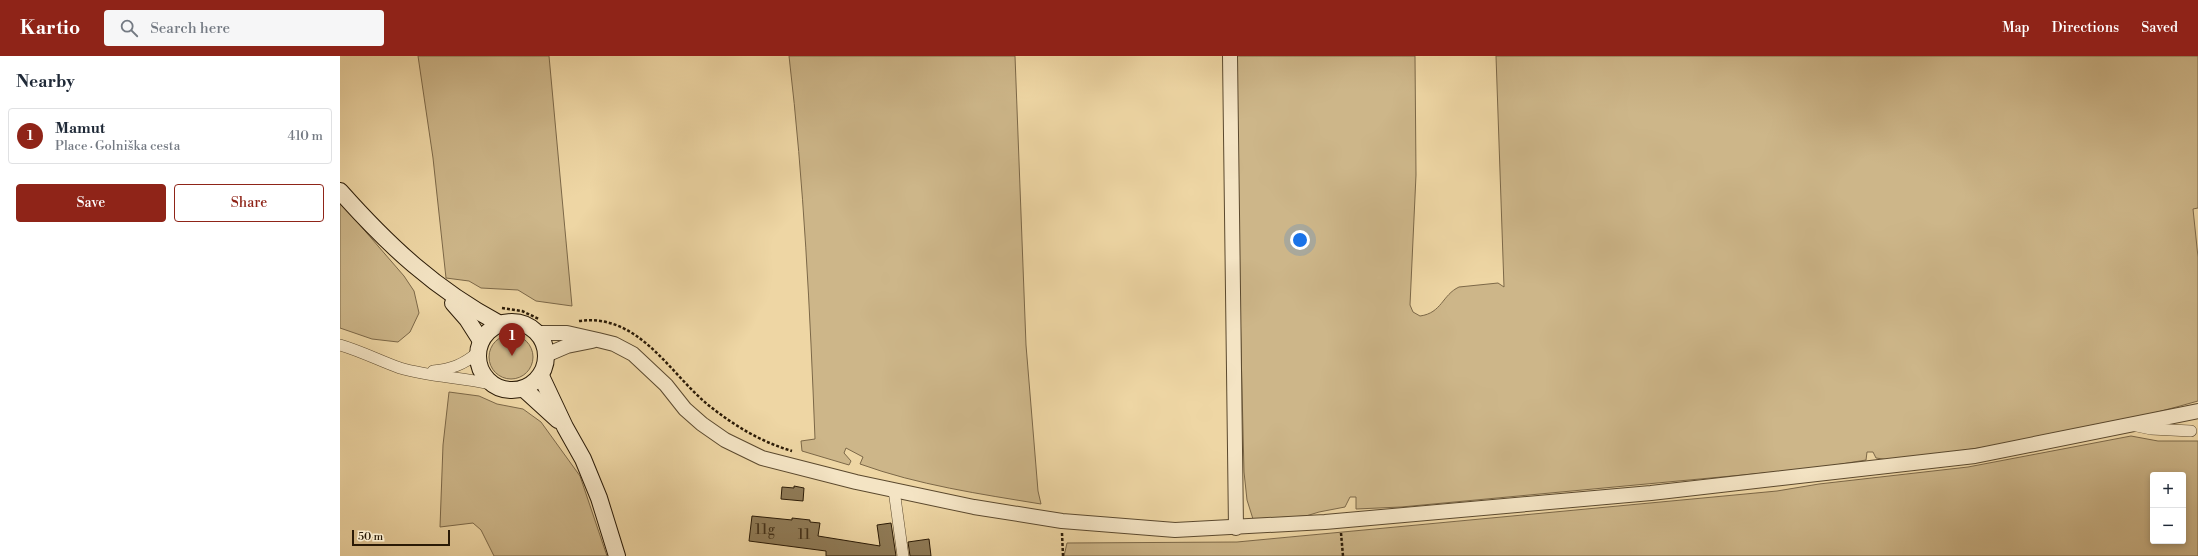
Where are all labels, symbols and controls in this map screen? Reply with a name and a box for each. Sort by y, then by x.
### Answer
search box [104,10,384,46]
text: Kartio [20,16,80,40]
icon: search [118,17,140,39]
text: Search here [150,19,230,38]
text: Map [2002,19,2030,37]
text: Directions [2052,19,2119,37]
text: Saved [2141,19,2178,37]
text: Nearby [16,71,75,93]
text: Mamut [55,119,105,138]
text: 1 [27,128,33,144]
text: 410 m [287,128,323,144]
text: Place · Golniška cesta [55,138,180,154]
button: Save [16,184,166,222]
button: Share [174,184,324,222]
your location [1290,230,1310,250]
pin: 1 [499,323,525,356]
map controls [2150,472,2186,544]
button: + [2150,472,2186,508]
button: − [2150,508,2186,544]
house number: 11g [755,521,776,539]
house number: 11 [798,526,810,544]
scale bar [352,528,450,547]
text: 50 m [358,530,383,544]

